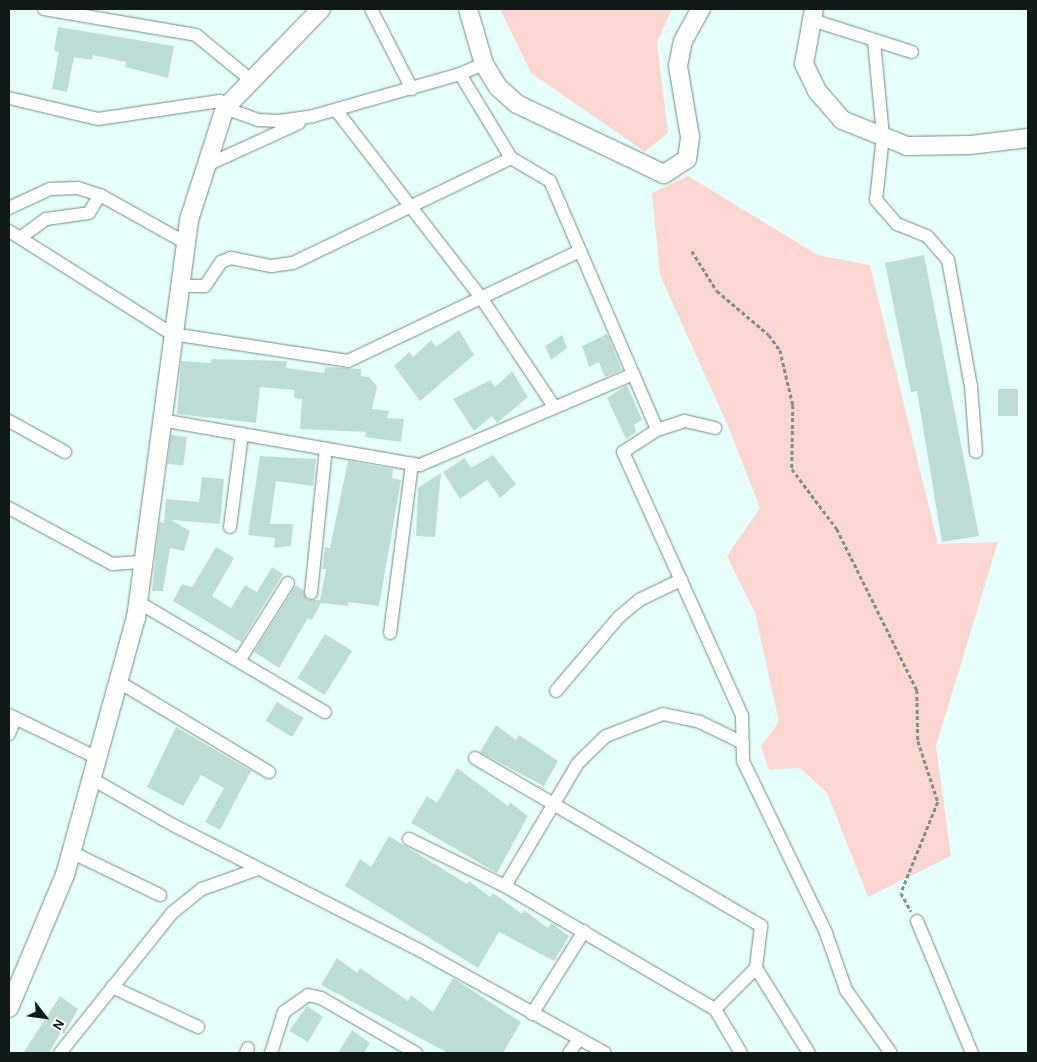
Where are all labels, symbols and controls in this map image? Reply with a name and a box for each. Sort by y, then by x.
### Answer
north arrow [20,992,70,1042]
text: N [49,1017,66,1032]

